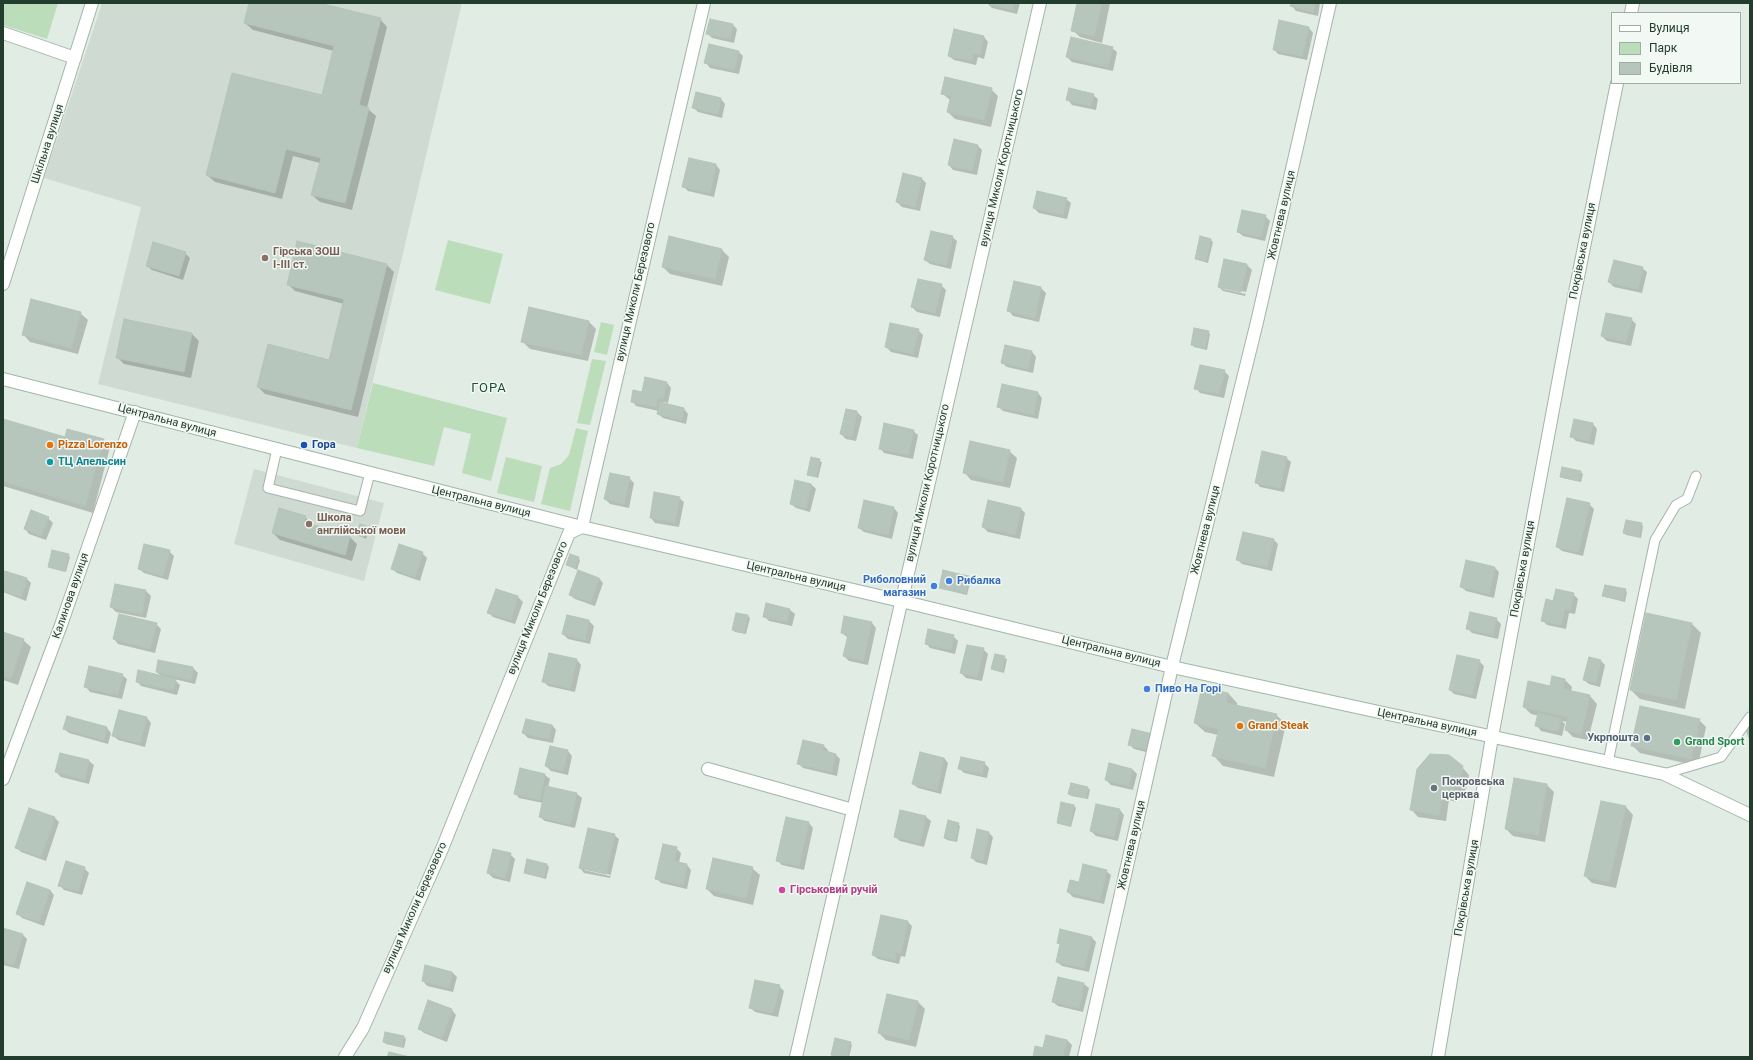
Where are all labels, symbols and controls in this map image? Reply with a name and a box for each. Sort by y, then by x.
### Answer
legend [1611,12,1741,84]
text: Вулиця [1649,21,1690,35]
text: Парк [1649,41,1677,55]
text: Будівля [1649,61,1692,75]
street label: вулиця Миколи Коротницького [977,88,1027,248]
street label: Шкільна вулиця [29,103,67,185]
street label: Жовтнева вулиця [1265,169,1299,261]
street label: Покрівська вулиця [1567,202,1599,300]
street label: вулиця Миколи Березового [614,221,658,363]
place label: Гірська ЗОШ І-ІІІ ст. [273,245,340,271]
marker: Гірська ЗОШ І-ІІІ ст. [260,253,270,263]
district label: ГОРА [471,381,507,397]
street label: Центральна вулиця [116,401,218,441]
street label: вулиця Миколи Коротницького [903,403,953,563]
place label: Pizza Lorenzo [58,438,128,452]
place label: Гора [312,438,336,452]
marker: Pizza Lorenzo [45,440,55,450]
marker: Гора [299,440,309,450]
place label: ТЦ Апельсин [58,455,126,469]
marker: ТЦ Апельсин [45,457,55,467]
street label: Центральна вулиця [430,483,532,521]
street label: Жовтнева вулиця [1189,484,1223,576]
place label: Школа англійської мови [317,511,406,537]
marker: Школа англійської мови [304,519,314,529]
street label: Покрівська вулиця [1508,520,1538,618]
street label: вулиця Миколи Березового [505,539,571,677]
street label: Калинова вулиця [50,551,92,641]
street label: Центральна вулиця [745,559,847,595]
place label: Риболовний магазин [863,573,926,599]
place label: Рибалка [957,574,1001,588]
marker: Рибалка [944,576,954,586]
marker: Риболовний магазин [929,581,939,591]
street label: Центральна вулиця [1060,633,1162,671]
place label: Пиво На Горі [1155,682,1221,696]
marker: Пиво На Горі [1142,684,1152,694]
street label: Центральна вулиця [1376,706,1478,740]
place label: Grand Steak [1248,719,1309,733]
marker: Grand Steak [1235,721,1245,731]
place label: Укрпошта [1587,731,1639,745]
marker: Укрпошта [1642,733,1652,743]
place label: Grand Sport [1685,735,1745,749]
marker: Grand Sport [1672,737,1682,747]
place label: Покровська церква [1442,775,1505,801]
marker: Покровська церква [1429,783,1439,793]
street label: Жовтнева вулиця [1115,799,1149,891]
street label: Покрівська вулиця [1452,839,1482,937]
street label: вулиця Миколи Березового [380,840,450,976]
place label: Гірськовий ручій [790,883,878,897]
marker: Гірськовий ручій [777,885,787,895]

